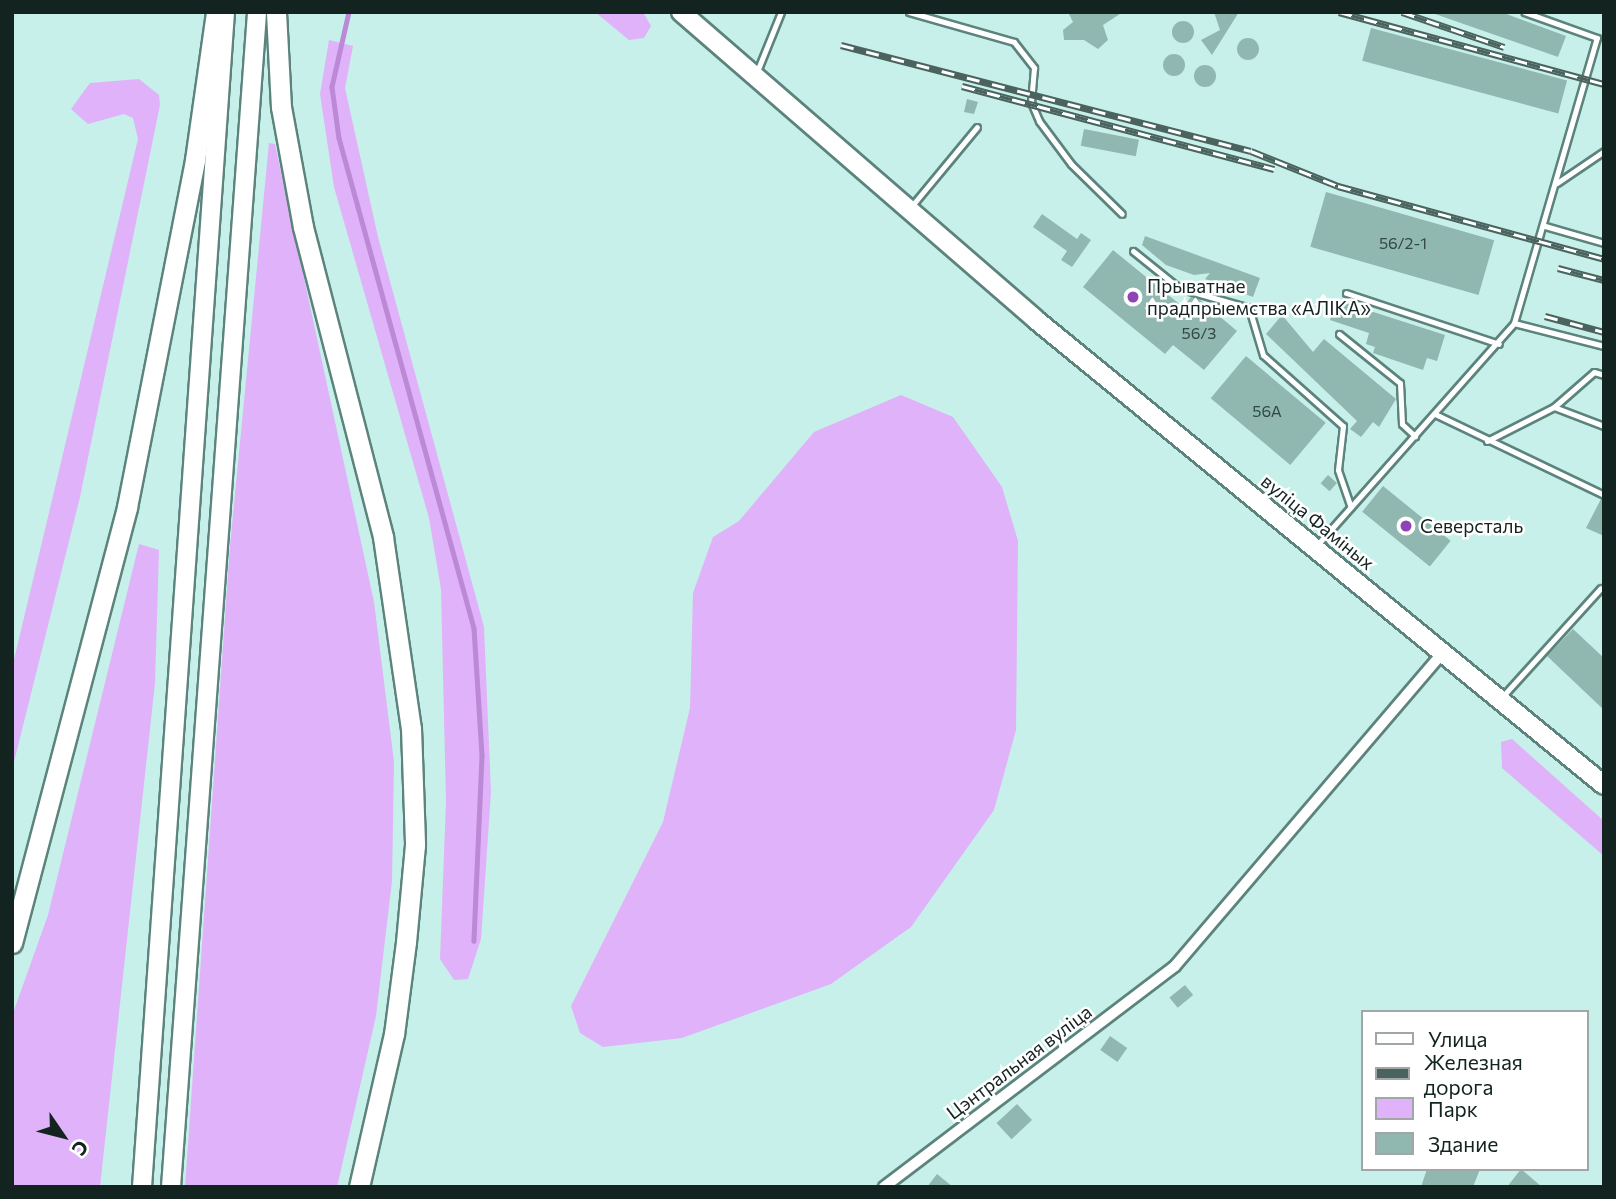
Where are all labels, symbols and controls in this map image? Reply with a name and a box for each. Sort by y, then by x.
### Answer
house number: 56/2-1 [1379,233,1427,253]
place label: Прыватнае прадпрыемства «АЛІКА» [1147,275,1371,319]
marker: Прыватнае прадпрыемства «АЛІКА» [1125,289,1141,305]
house number: 56/3 [1182,323,1216,343]
house number: 56А [1252,401,1282,421]
street label: вуліца Фаміных [1257,469,1379,575]
place label: Северсталь [1420,515,1523,537]
marker: Северсталь [1398,518,1414,534]
street label: Цэнтральная вуліца [942,1000,1096,1124]
legend [1360,1010,1588,1171]
text: Улица [1428,1026,1487,1051]
text: Железная дорога [1424,1049,1523,1099]
text: Парк [1428,1096,1478,1121]
north arrow [28,1101,98,1171]
text: Здание [1428,1131,1498,1156]
text: С [67,1136,94,1160]

